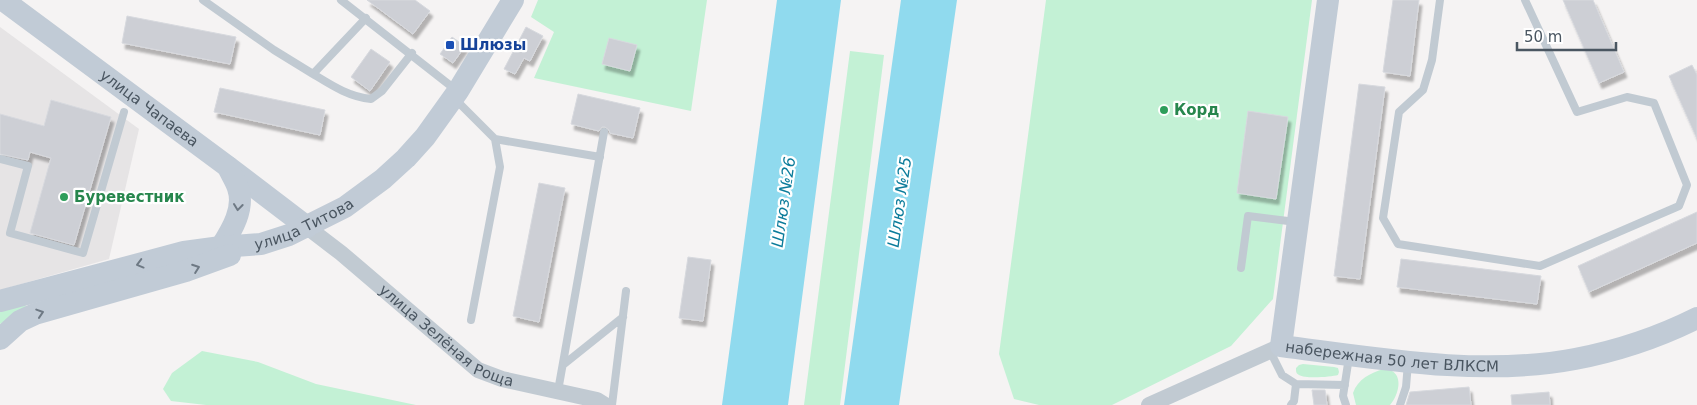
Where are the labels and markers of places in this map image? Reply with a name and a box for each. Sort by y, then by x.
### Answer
place label: Шлюзы [460,36,526,54]
marker: Шлюзы [444,39,456,51]
place label: Корд [1174,101,1219,119]
marker: Корд [1158,104,1170,116]
place label: Буревестник [74,188,184,206]
marker: Буревестник [58,191,70,203]

